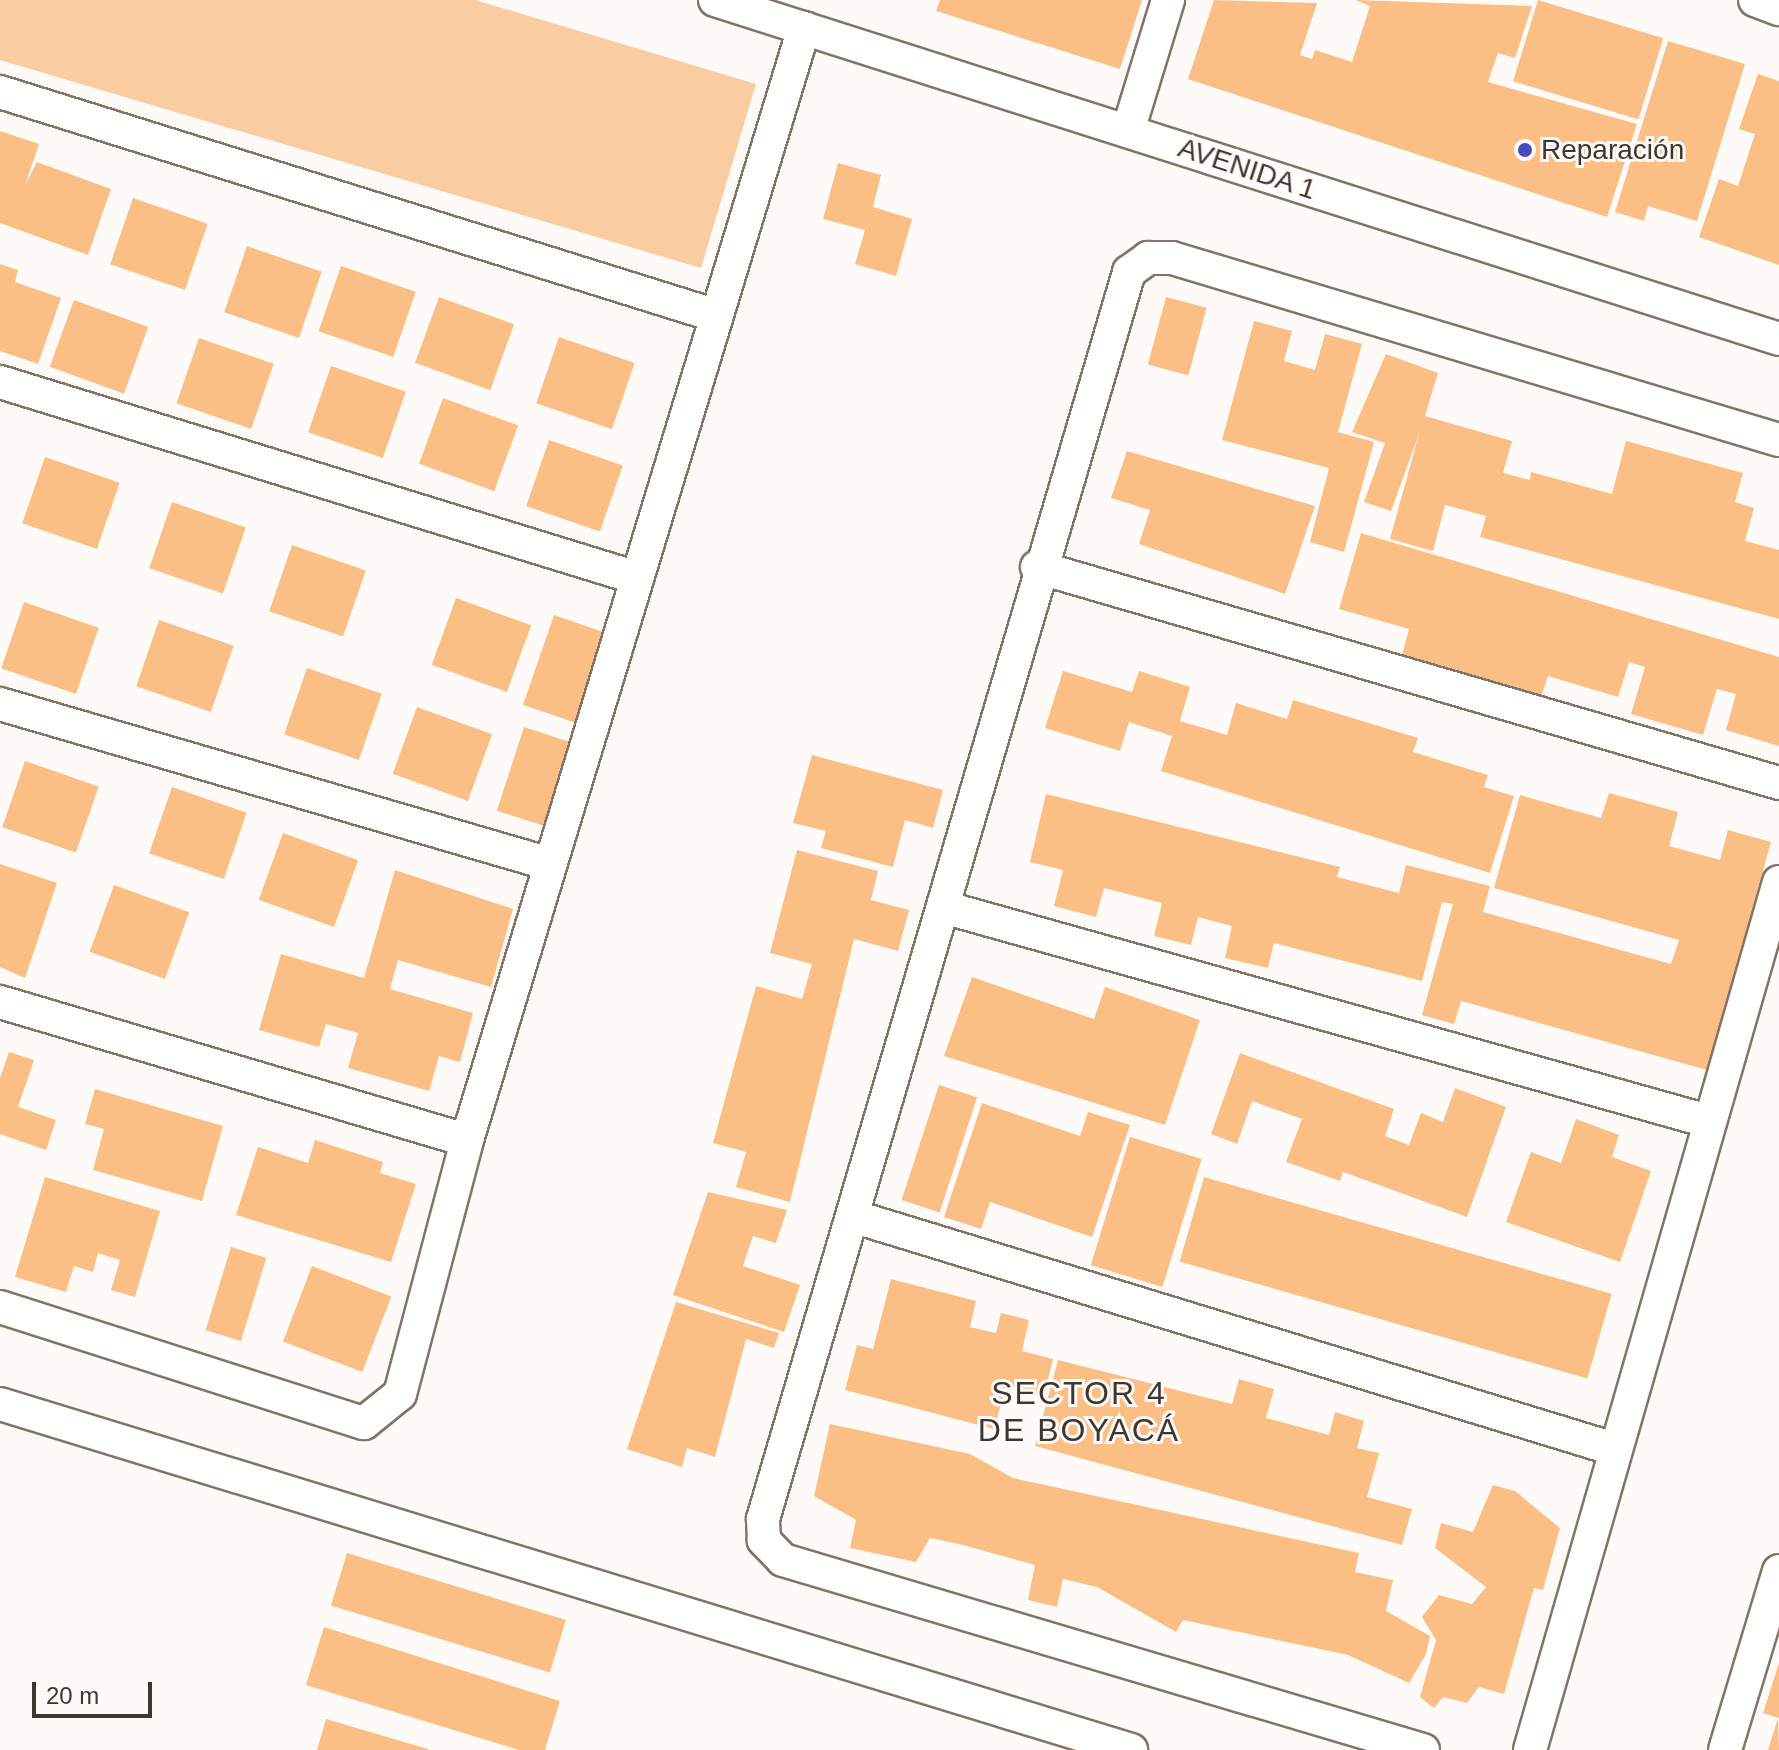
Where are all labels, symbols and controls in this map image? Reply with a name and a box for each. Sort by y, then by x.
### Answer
street label: AVENIDA 1 [1173,131,1321,207]
place label: Reparación [1541,133,1684,167]
marker: Reparación [1516,141,1534,159]
district label: SECTOR 4 DE BOYACÁ [978,1375,1180,1450]
scale bar [36,1666,156,1716]
text: 20 m [46,1682,99,1709]

